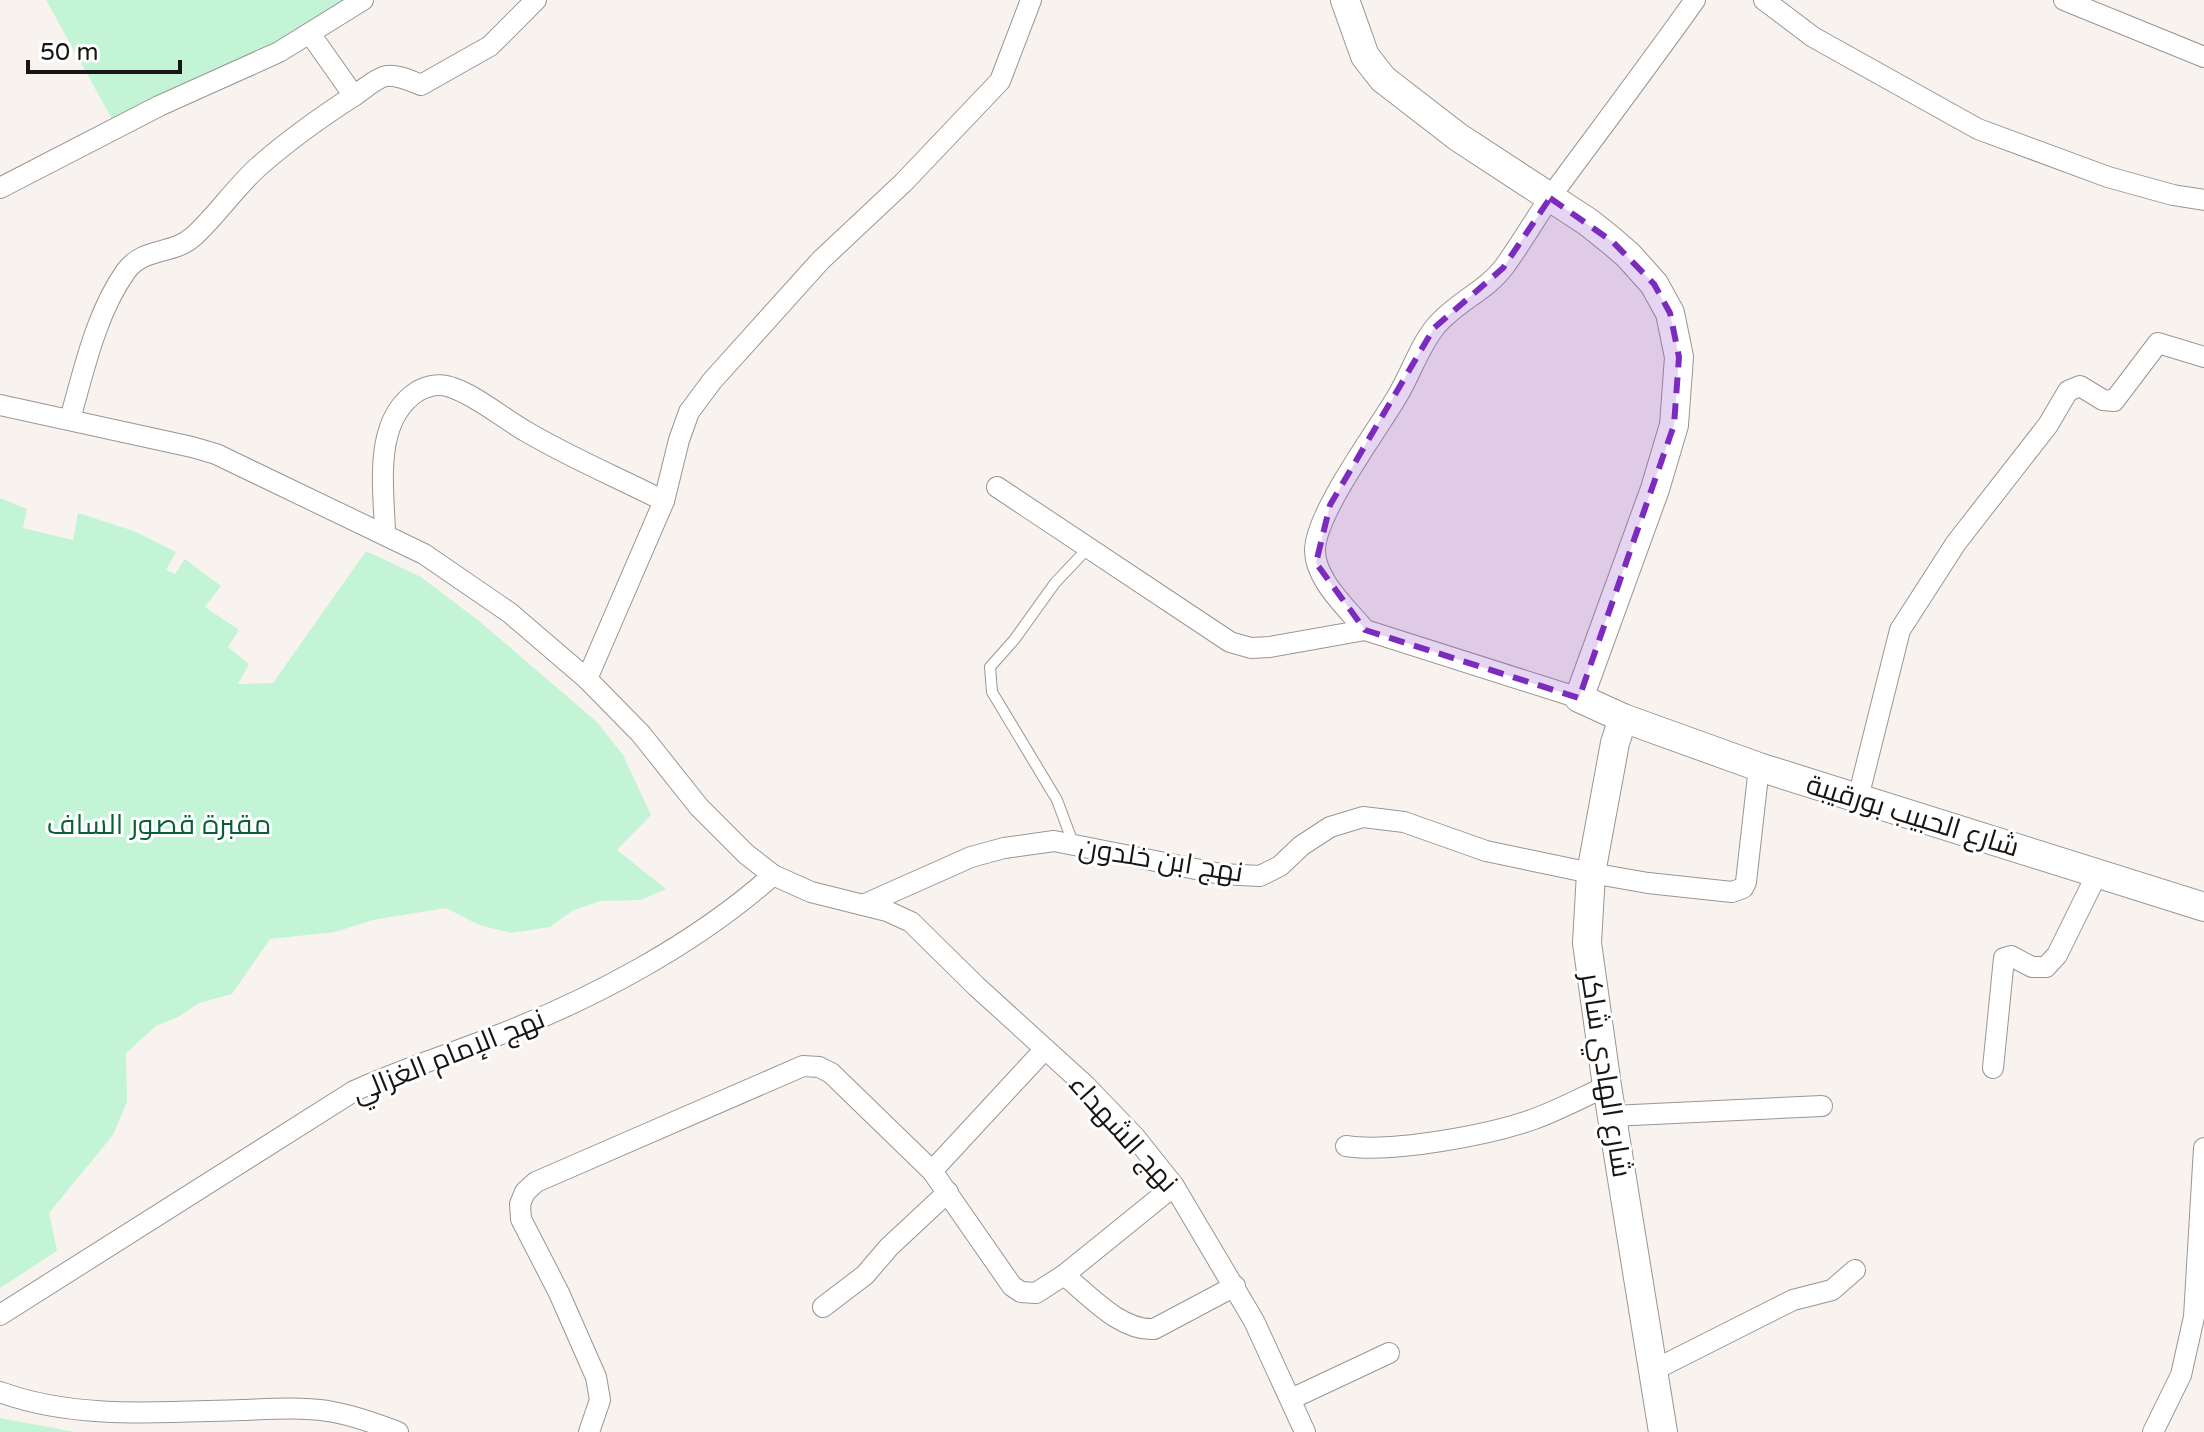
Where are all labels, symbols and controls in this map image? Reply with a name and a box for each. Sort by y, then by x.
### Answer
scale bar [28,24,180,74]
text: 50 m [40,38,98,67]
street label: شارع الحبيب بورقيبة [1802,767,2023,865]
park label: مقبرة قصور الساف [47,808,271,842]
street label: نهج ابن خلدون [1076,830,1245,891]
street label: شارع الهادي شاكر [1569,968,1639,1181]
street label: نهج الإمام الغزالي [347,1002,551,1114]
street label: نهج الشهداء [1061,1068,1185,1200]

